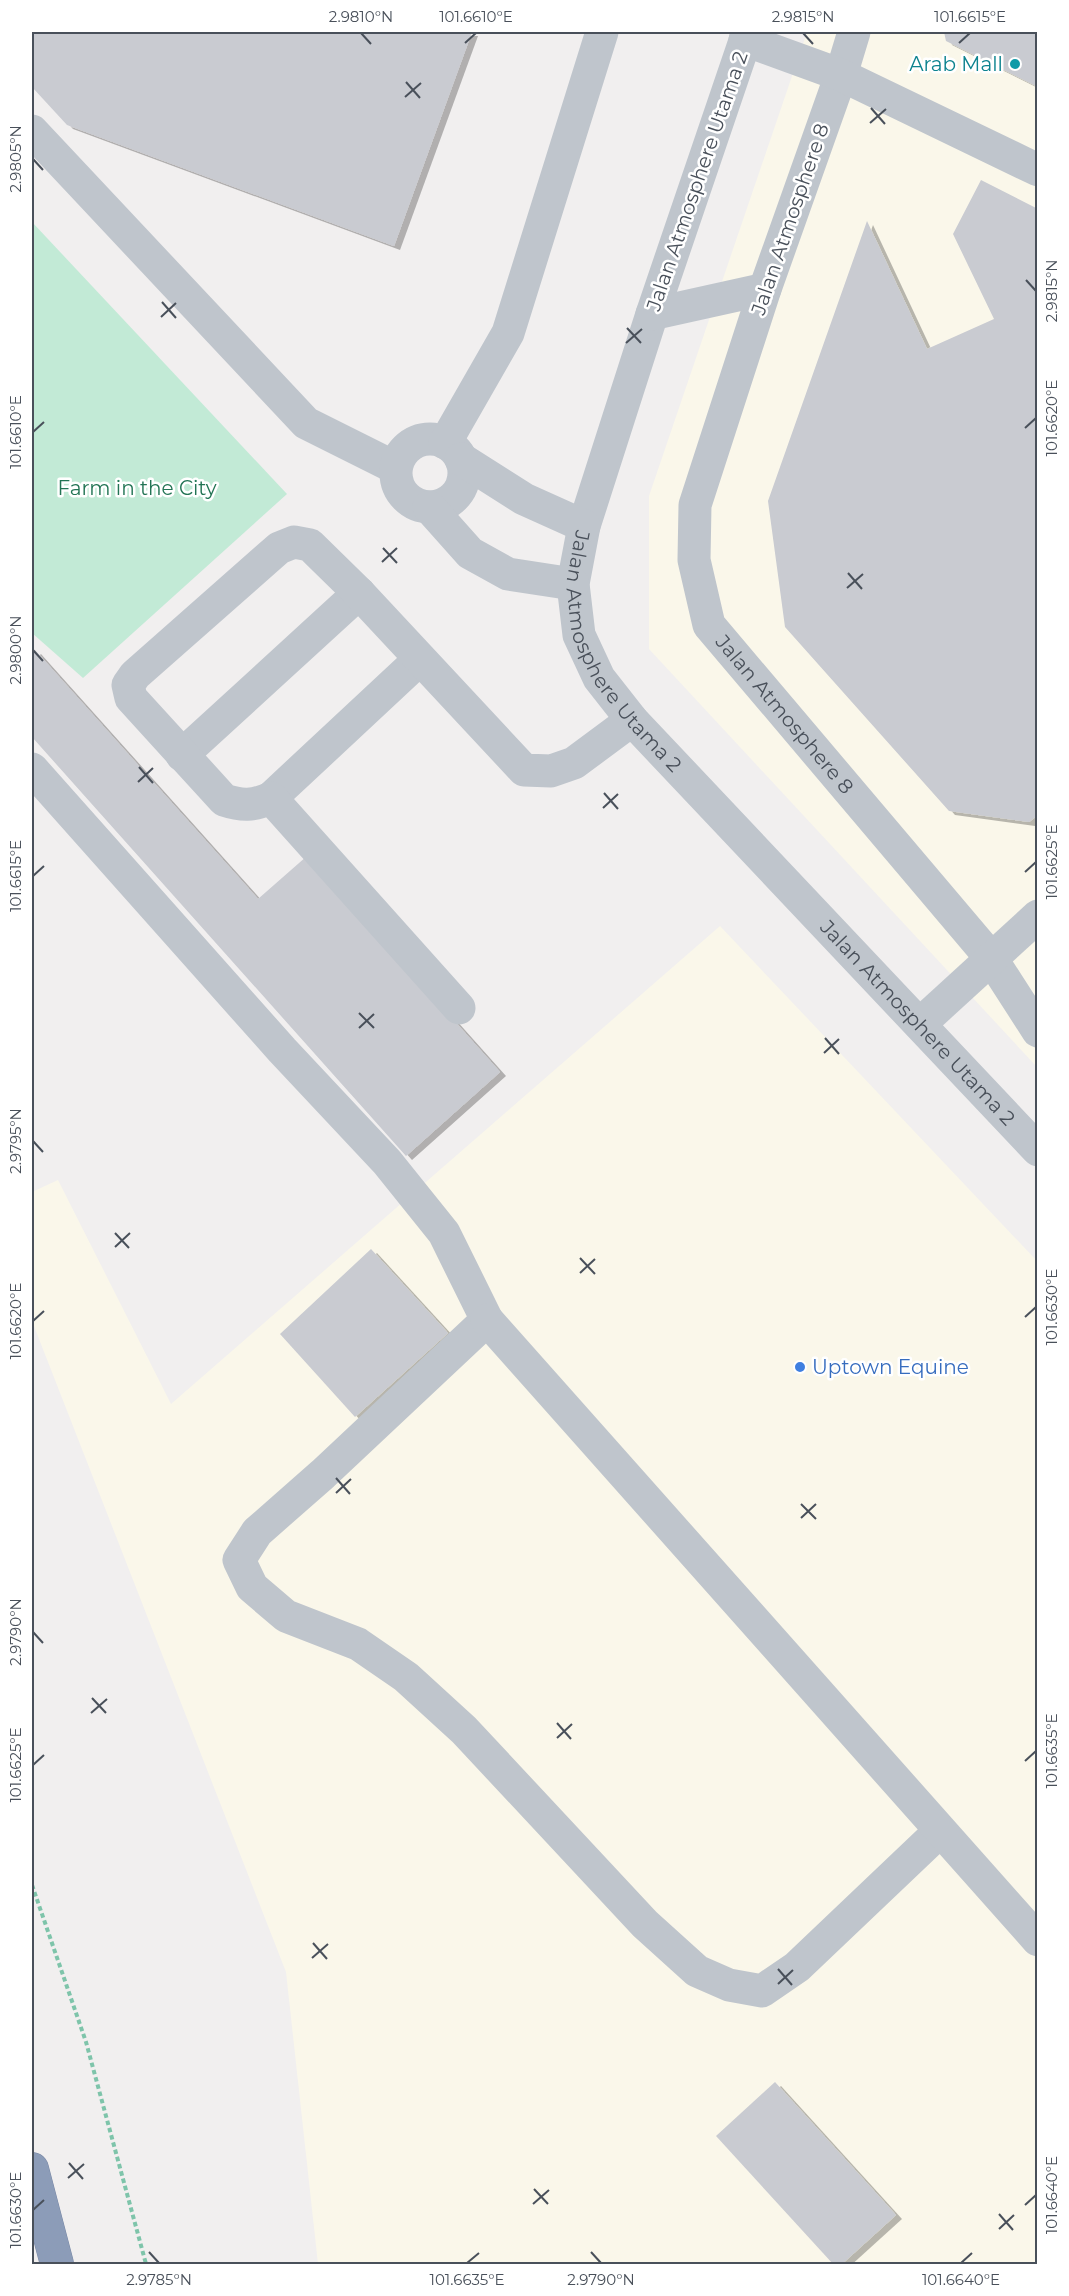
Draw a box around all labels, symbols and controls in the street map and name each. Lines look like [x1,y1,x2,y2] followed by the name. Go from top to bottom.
[329,7,393,26] text: 2.9810°N
[439,7,513,26] text: 101.6610°E
[772,7,834,26] text: 2.9815°N
[934,7,1006,26] text: 101.6615°E
[641,48,753,315] street label: Jalan Atmosphere Utama 2
[909,52,1003,76] place label: Arab Mall
[1008,57,1022,71] marker: Arab Mall
[746,120,834,319] street label: Jalan Atmosphere 8
[6,125,25,193] text: 2.9805°N
[1042,260,1061,322] text: 2.9815°N
[1042,380,1061,456] text: 101.6620°E
[6,395,25,469] text: 101.6610°E
[57,476,217,500] park label: Farm in the City
[561,528,687,777] street label: Jalan Atmosphere Utama 2
[6,616,25,684] text: 2.9800°N
[710,629,859,799] street label: Jalan Atmosphere 8
[1042,824,1061,900] text: 101.6625°E
[6,840,25,912] text: 101.6615°E
[815,914,1020,1130] street label: Jalan Atmosphere Utama 2
[6,1108,25,1174] text: 2.9795°N
[1042,1269,1061,1345] text: 101.6630°E
[6,1283,25,1359] text: 101.6620°E
[812,1355,969,1379] place label: Uptown Equine
[793,1360,807,1374] marker: Uptown Equine
[6,1598,25,1666] text: 2.9790°N
[1042,1714,1061,1788] text: 101.6635°E
[6,1727,25,1803] text: 101.6625°E
[1042,2156,1061,2234] text: 101.6640°E
[6,2172,25,2248] text: 101.6630°E
[126,2270,192,2289] text: 2.9785°N
[430,2270,504,2289] text: 101.6635°E
[567,2270,635,2289] text: 2.9790°N
[922,2270,1000,2289] text: 101.6640°E

